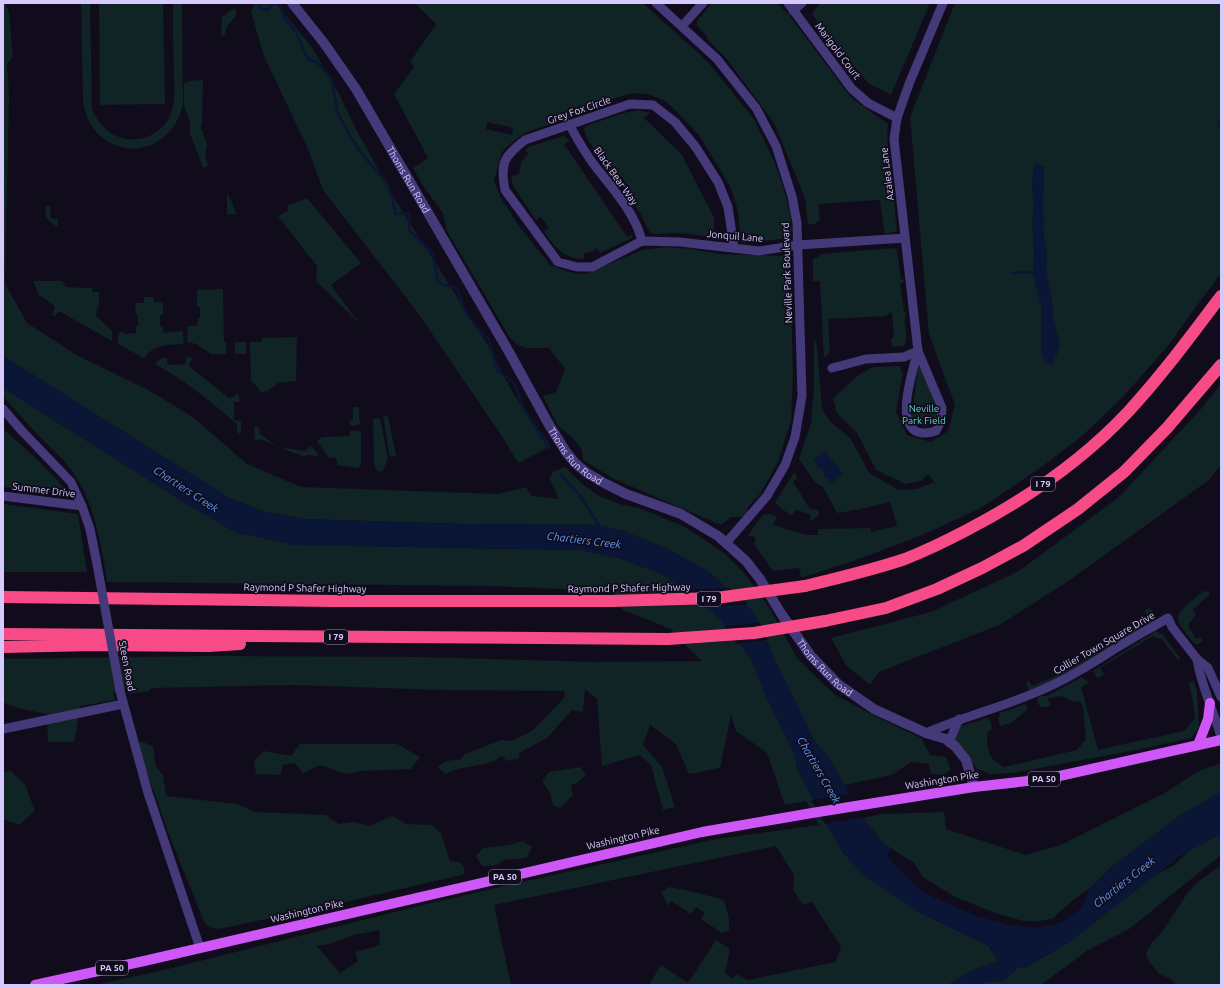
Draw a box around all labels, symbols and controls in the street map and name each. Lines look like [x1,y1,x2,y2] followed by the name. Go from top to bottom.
[813,21,863,81] street label: Marigold Court
[546,94,612,126] street label: Grey Fox Circle
[385,144,432,215] street label: Thoms Run Road
[592,145,640,207] street label: Black Bear Way
[878,147,896,201] street label: Azalea Lane
[780,222,794,324] street label: Neville Park Boulevard
[706,228,764,244] street label: Jonquil Lane
[902,403,946,426] park label: Neville Park Field
[546,425,605,486] street label: Thoms Run Road
[151,464,221,515] water label: Chartiers Creek
[1031,477,1055,491] road number: I 79
[12,481,76,499] street label: Summer Drive
[546,529,622,551] water label: Chartiers Creek
[244,581,367,595] street label: Raymond P Shafer Highway
[568,581,691,595] street label: Raymond P Shafer Highway
[697,592,721,606] road number: I 79
[1051,609,1157,677] street label: Collier Town Square Drive
[324,630,348,644] road number: I 79
[795,637,855,698] street label: Thoms Run Road
[117,640,137,692] street label: Steen Road
[795,735,843,806] water label: Chartiers Creek
[904,769,980,791] street label: Washington Pike
[1028,772,1060,786] road number: PA 50
[585,824,661,852] street label: Washington Pike
[1091,854,1157,910] water label: Chartiers Creek
[489,870,521,884] road number: PA 50
[269,897,345,925] street label: Washington Pike
[96,961,128,975] road number: PA 50

